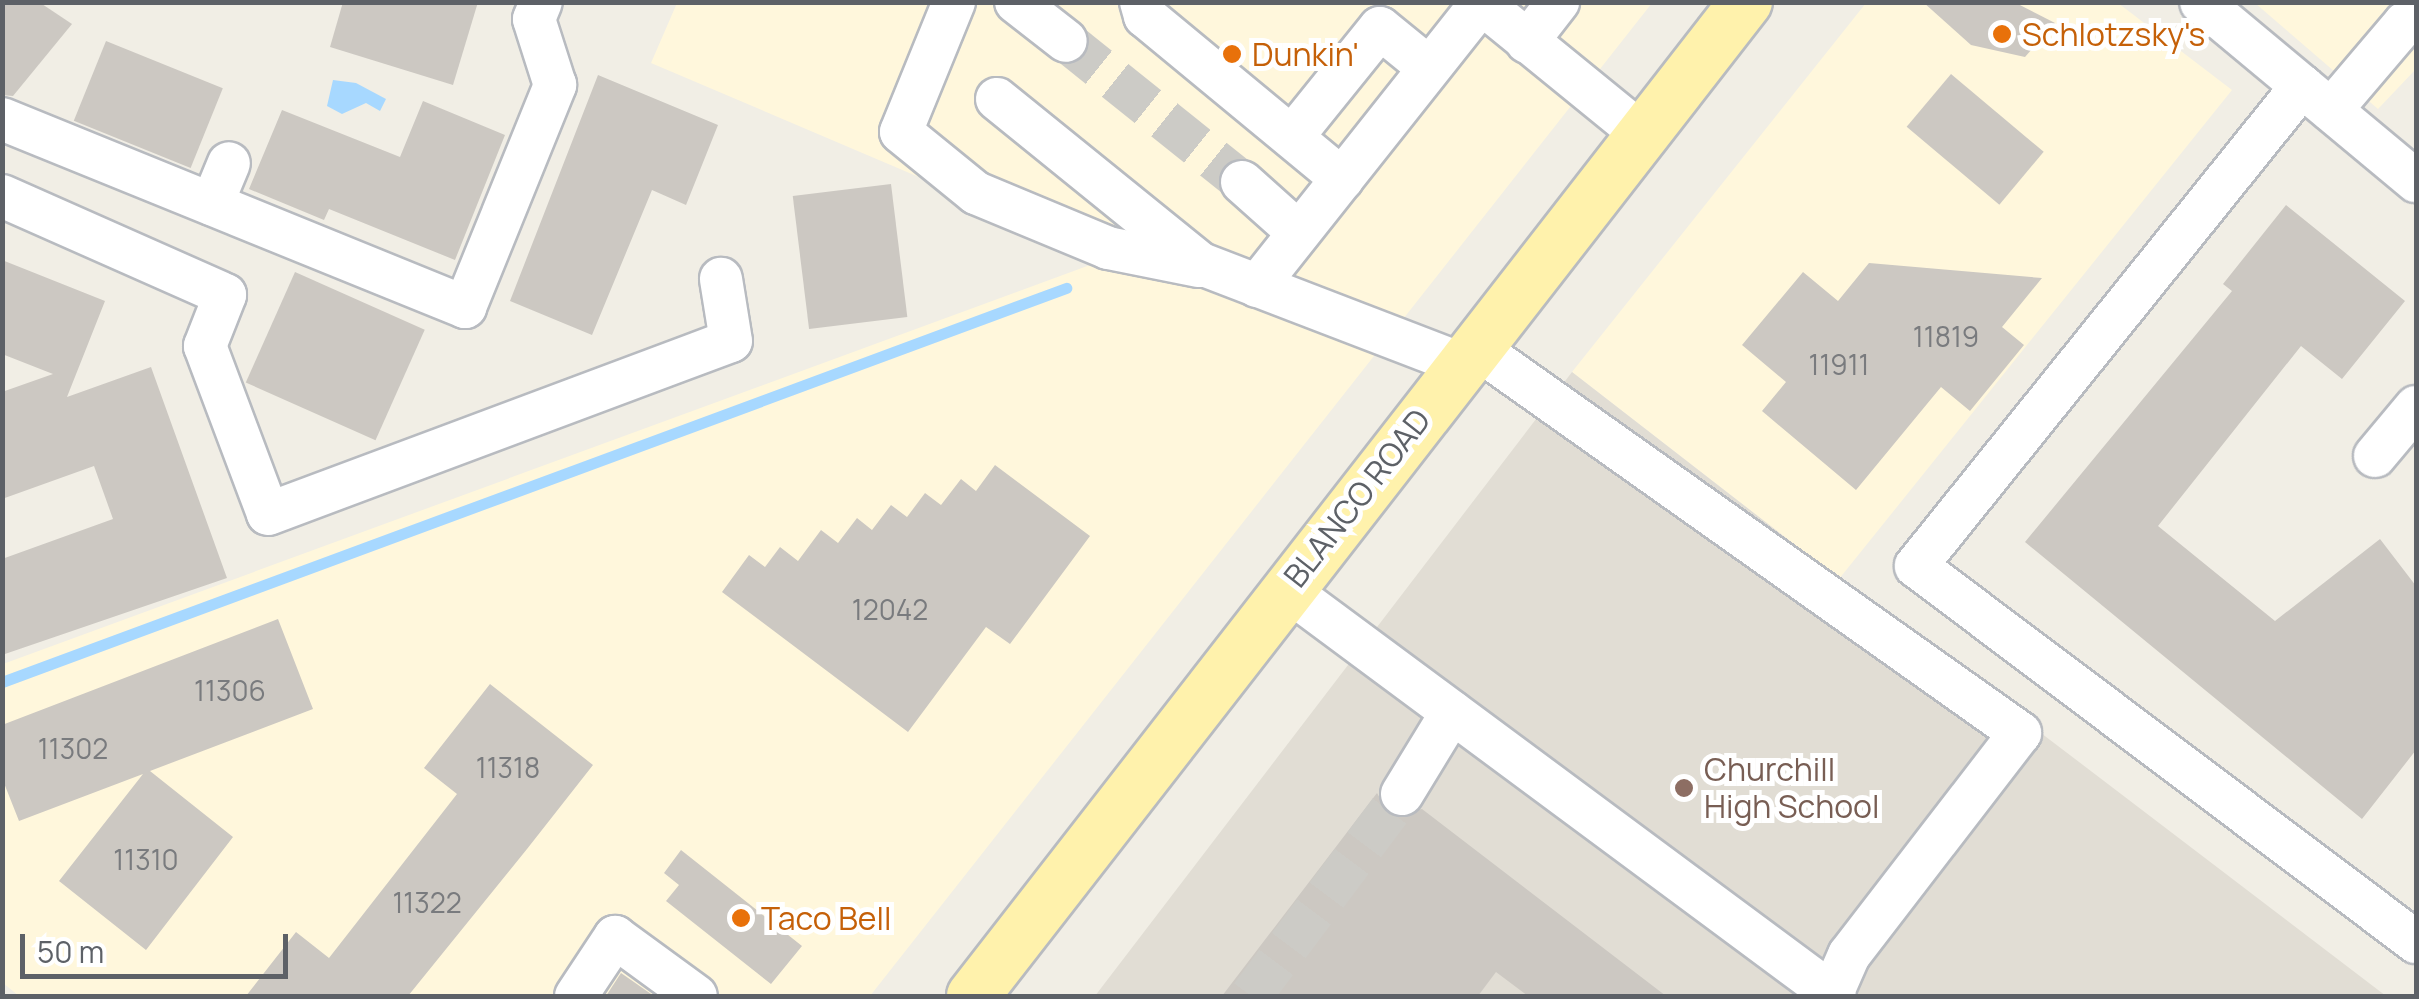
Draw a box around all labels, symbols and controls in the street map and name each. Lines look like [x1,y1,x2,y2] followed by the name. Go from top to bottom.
[2022,15,2205,53] place label: Schlotzsky's
[1991,23,2013,45] marker: Schlotzsky's
[1252,35,1359,73] place label: Dunkin'
[1221,43,1243,65] marker: Dunkin'
[1913,319,1979,353] house number: 11819
[1808,347,1870,381] house number: 11911
[1276,401,1438,595] street label: BLANCO ROAD
[852,592,928,626] house number: 12042
[194,673,266,707] house number: 11306
[38,731,108,765] house number: 11302
[476,750,540,784] house number: 11318
[1704,751,1880,826] place label: Churchill High School
[1673,777,1695,799] marker: Churchill High School
[113,842,179,876] house number: 11310
[392,885,462,919] house number: 11322
[761,899,891,937] place label: Taco Bell
[730,907,752,929] marker: Taco Bell
[25,914,292,976] scale bar
[37,931,104,972] text: 50 m

